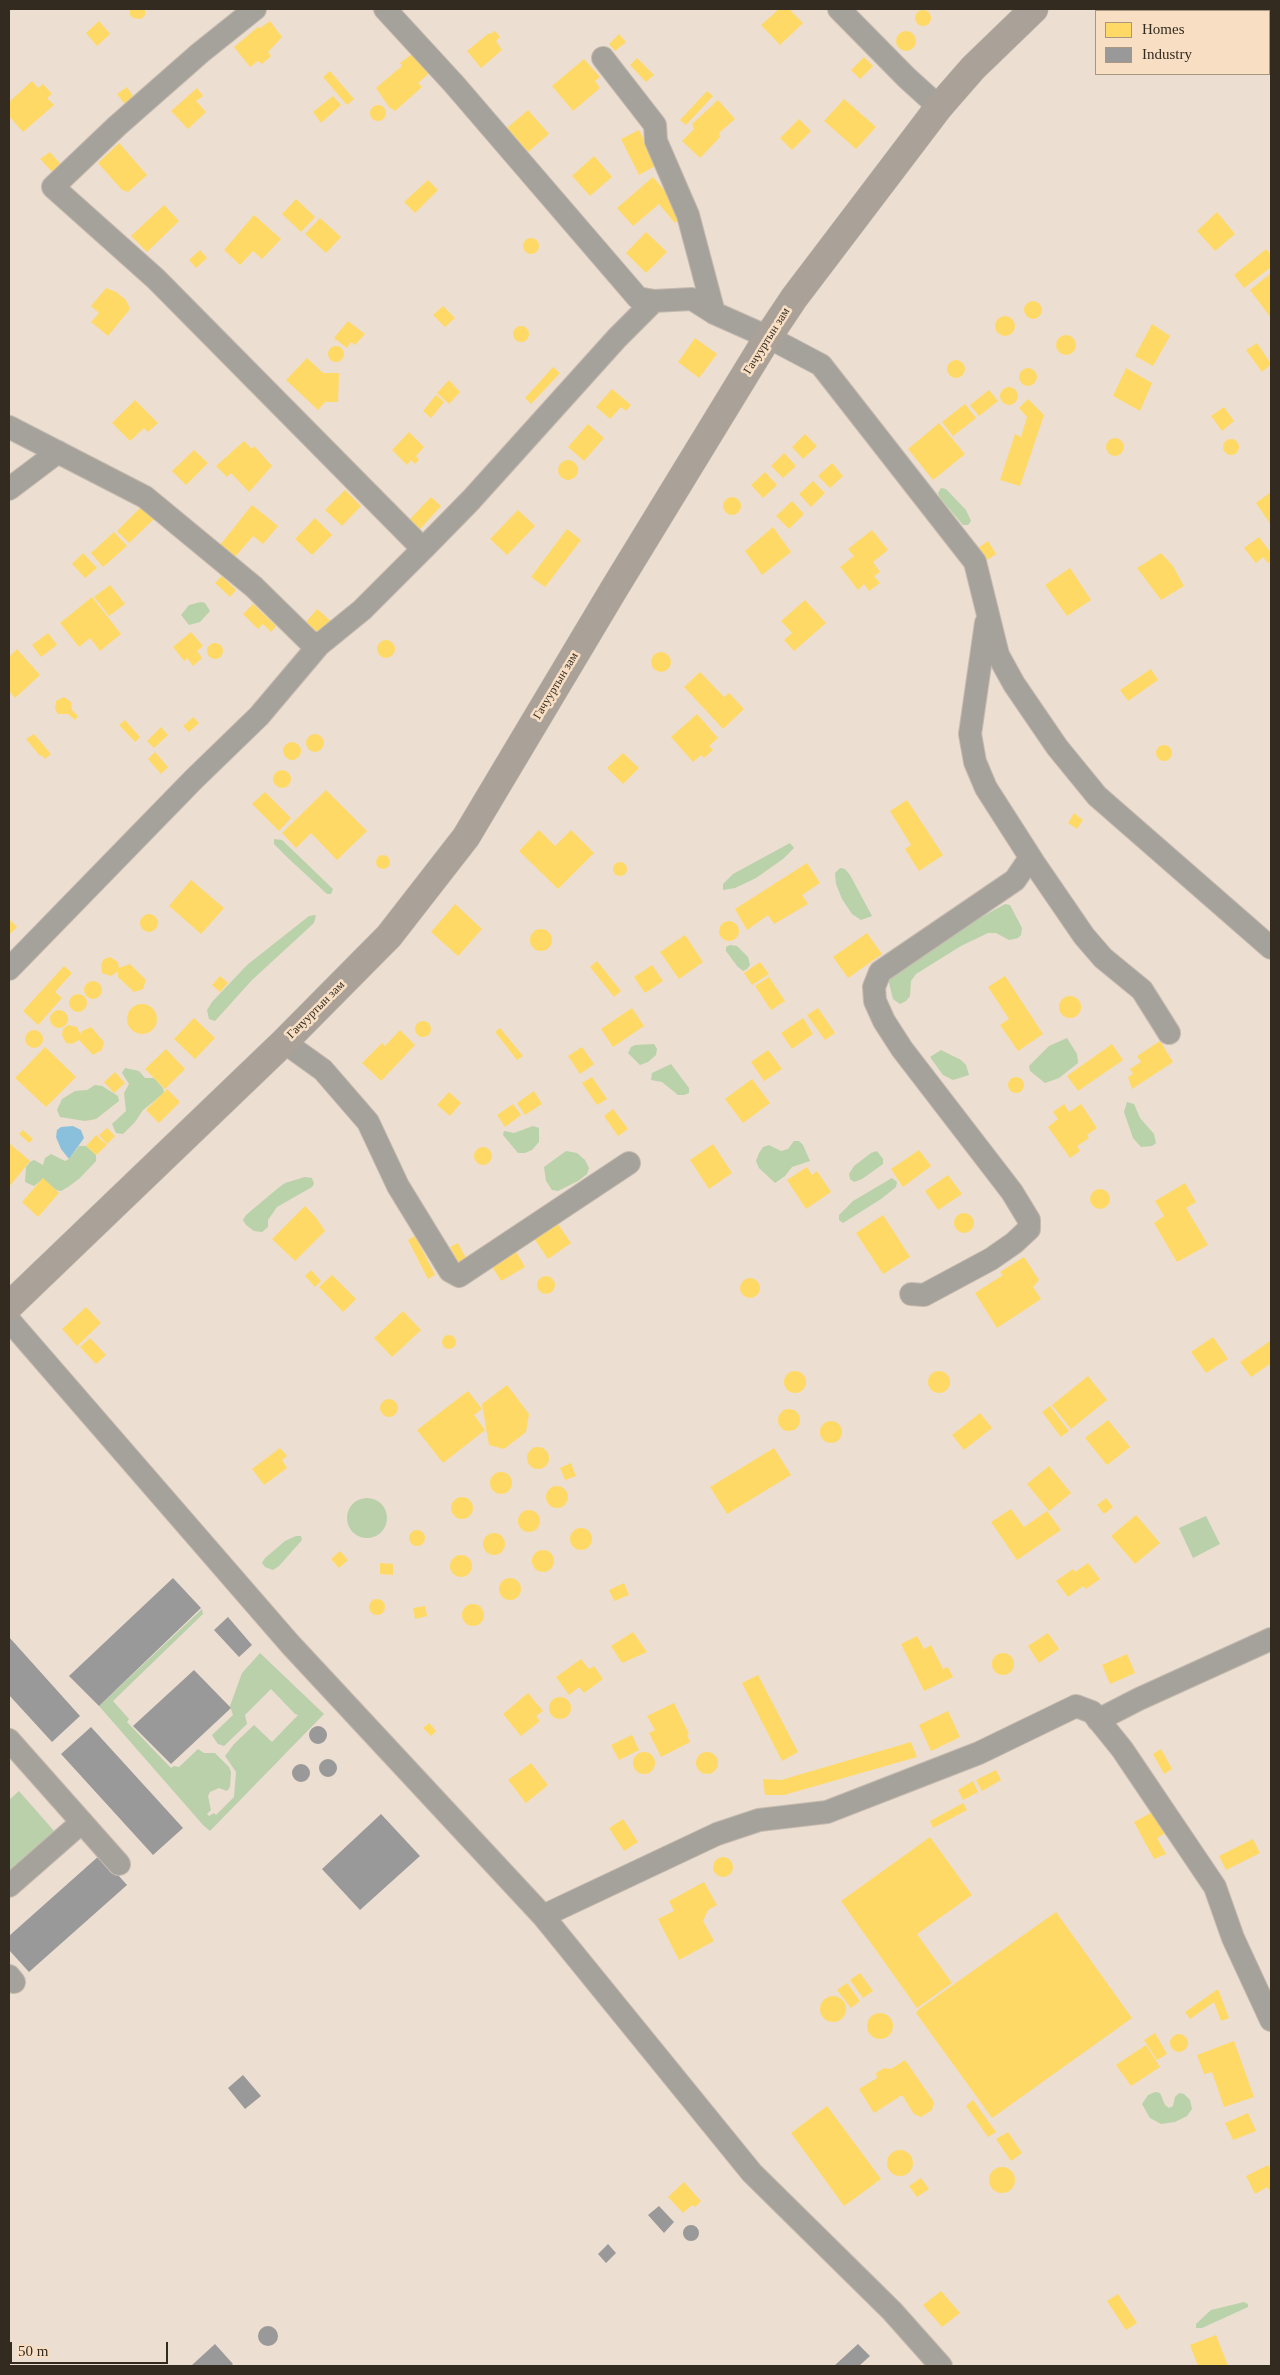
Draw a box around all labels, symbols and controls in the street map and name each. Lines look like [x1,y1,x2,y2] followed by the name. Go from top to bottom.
[1095,10,1270,75] legend
[1142,21,1185,37] text: Homes
[1142,46,1192,62] text: Industry
[741,305,793,377] street label: Гачууртын зам
[530,650,582,722] street label: Гачууртын зам
[284,978,348,1042] street label: Гачууртын зам
[12,2332,170,2364] scale bar
[18,2343,48,2359] text: 50 m

